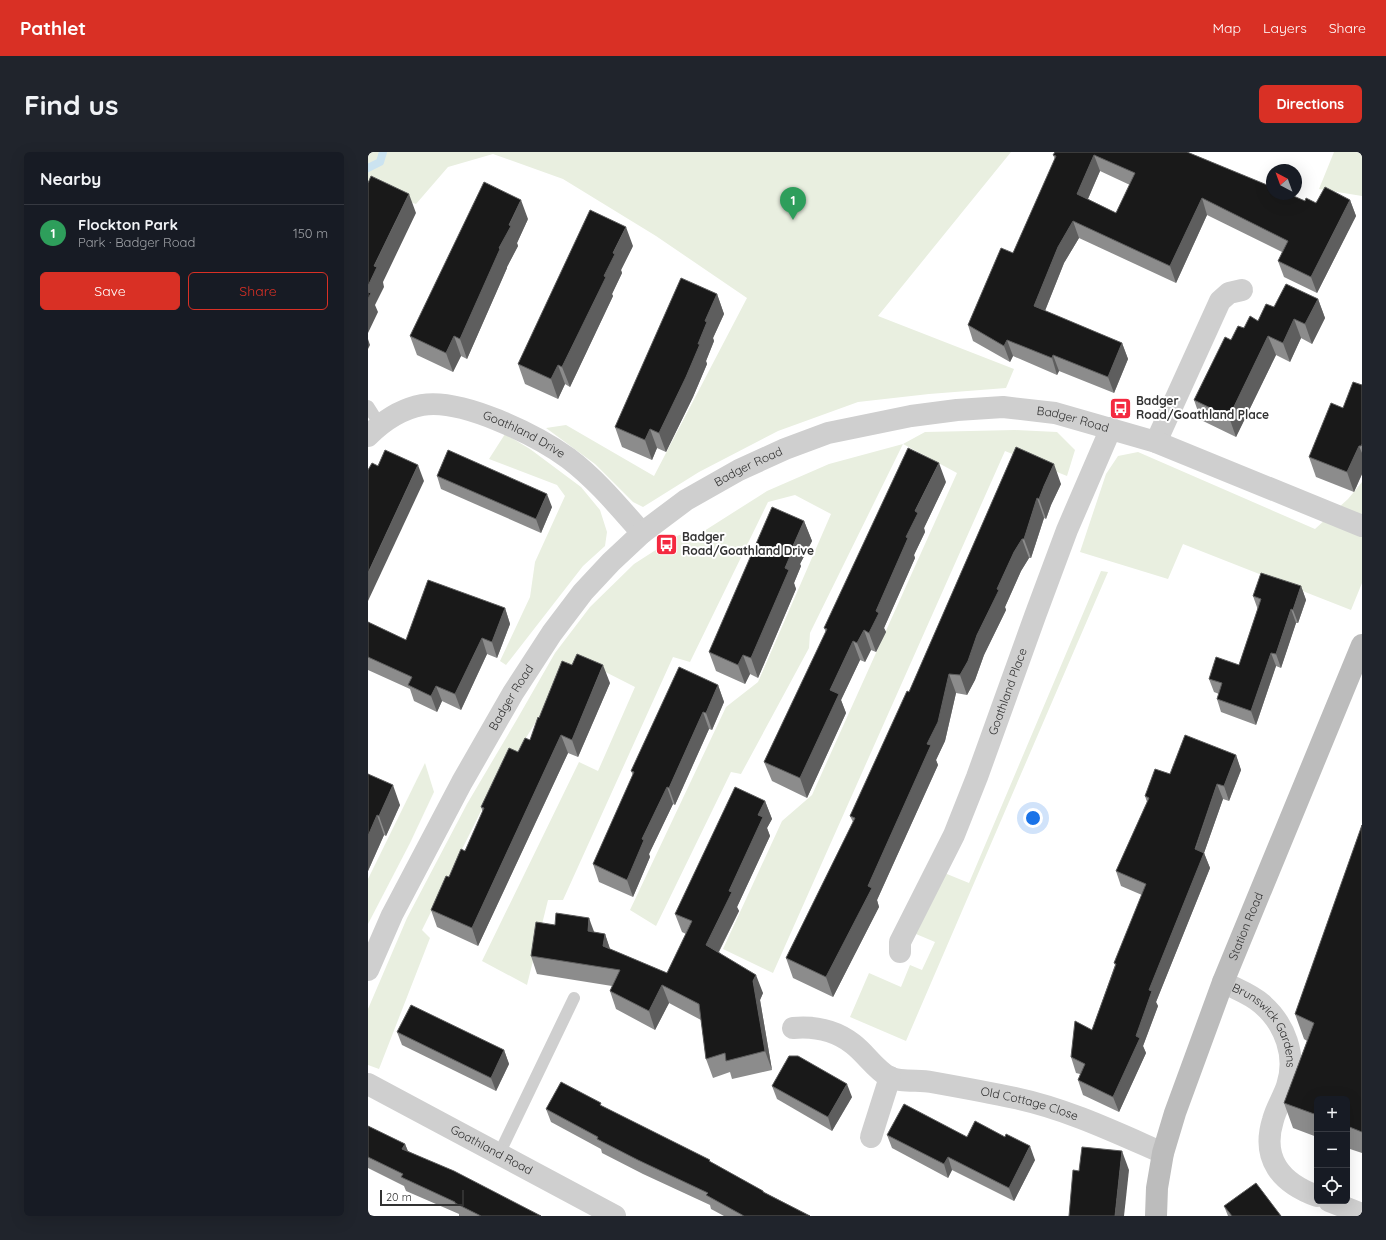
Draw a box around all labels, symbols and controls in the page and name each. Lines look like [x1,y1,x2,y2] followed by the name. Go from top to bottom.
[20,16,86,40] text: Pathlet
[1212,19,1241,37] text: Map
[1263,19,1307,37] text: Layers
[1329,19,1366,37] text: Share
[1259,85,1362,123] button: Directions
[24,87,118,122] text: Find us
[1266,164,1302,200] north arrow
[40,168,101,189] text: Nearby
[780,187,806,220] pin: 1
[78,215,178,234] text: Flockton Park
[50,225,56,241] text: 1
[293,225,328,241] text: 150 m
[78,234,195,250] text: Park · Badger Road
[40,272,180,310] button: Save
[188,272,328,310] button: Share
[1136,393,1269,422] place label: Badger Road/Goathland Place
[1108,395,1134,421] bus stop icon: Badger Road/Goathland Place
[1036,403,1111,435] street label: Badger Road
[481,407,568,461] street label: Goathland Drive
[711,443,785,490] street label: Badger Road
[682,529,814,558] place label: Badger Road/Goathland Drive
[653,531,679,557] bus stop icon: Badger Road/Goathland Drive
[985,646,1030,737] street label: Goathland Place
[485,662,536,733] street label: Badger Road
[1023,808,1043,828] your location
[1225,890,1266,962] street label: Station Road
[1230,980,1299,1068] street label: Brunswick Gardens
[980,1083,1081,1123] street label: Old Cottage Close
[1314,1096,1350,1204] map controls
[1314,1096,1350,1132] button: +
[448,1121,535,1178] street label: Goathland Road
[1314,1132,1350,1168] button: −
[1314,1168,1350,1204] button: locate
[380,1188,464,1207] scale bar
[386,1190,412,1204] text: 20 m

